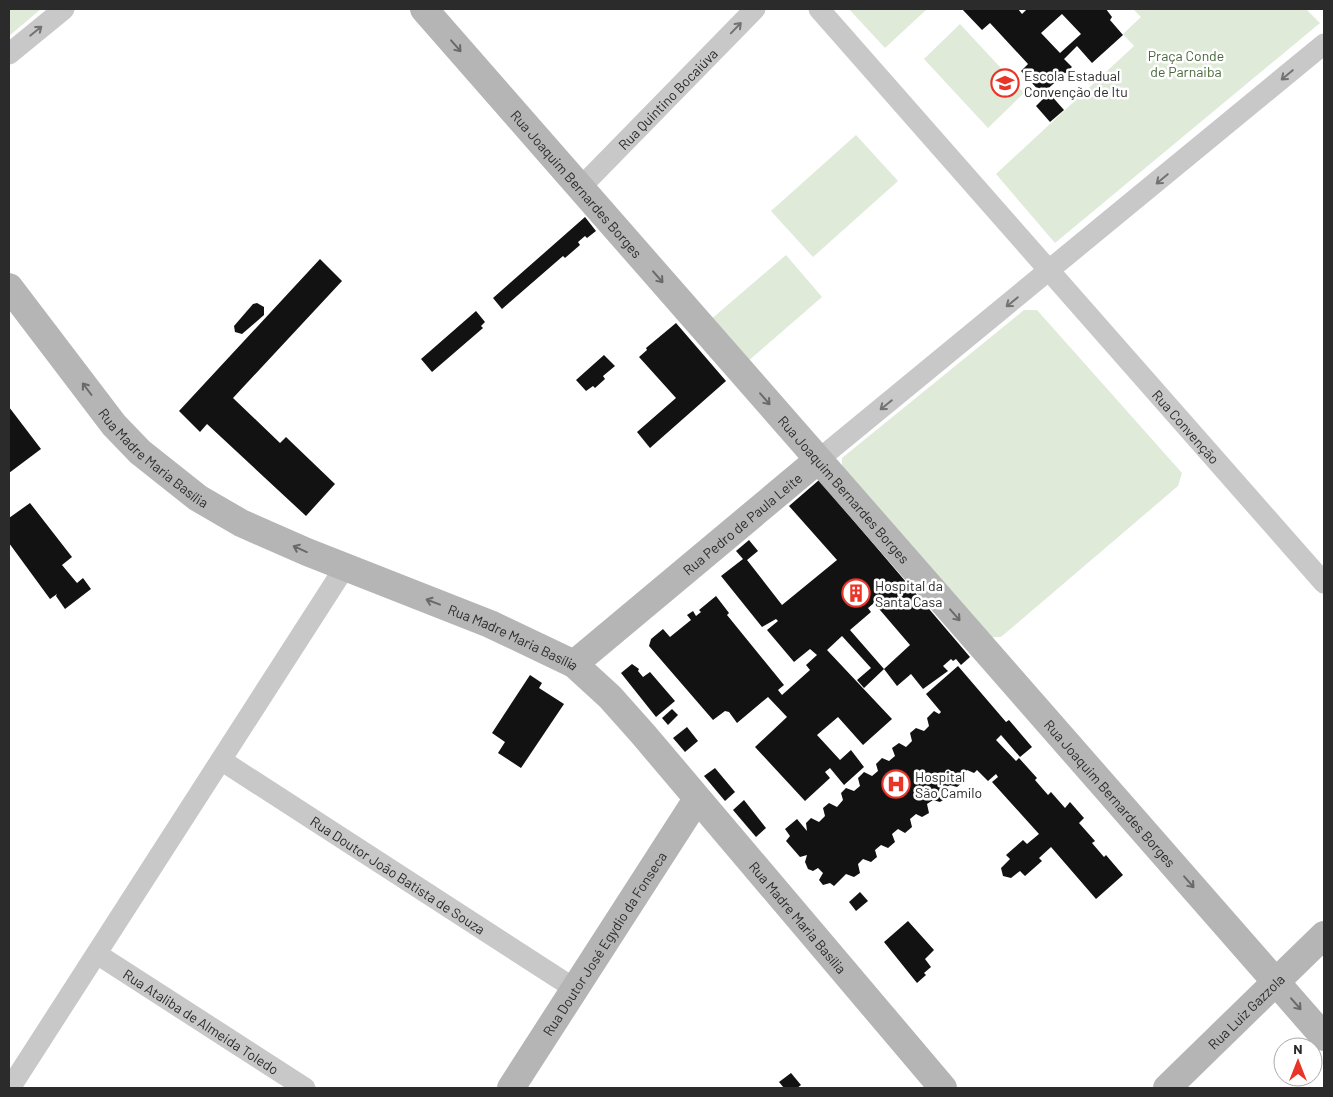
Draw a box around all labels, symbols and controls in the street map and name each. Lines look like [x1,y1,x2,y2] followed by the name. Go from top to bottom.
[730,22,742,34] one-way arrow
[30,26,43,37] one-way arrow
[450,39,461,52] one-way arrow
[614,44,721,153] street label: Rua Quintino Bocaiúva
[1148,47,1224,80] park label: Praça Conde de Parnaiba
[1024,67,1128,100] place label: Escola Estadual Convenção de Itu
[990,68,1020,98] school or university icon: Escola Estadual Convenção de Itu
[1280,70,1293,81] one-way arrow
[508,106,646,261] street label: Rua Joaquim Bernardes Borges
[1155,173,1168,184] one-way arrow
[652,270,663,283] one-way arrow
[1006,297,1019,308] one-way arrow
[81,383,92,396] one-way arrow
[1149,386,1223,467] street label: Rua Convenção
[759,393,771,406] one-way arrow
[880,399,893,410] one-way arrow
[96,405,212,511] street label: Rua Madre Maria Basília
[775,412,914,567] street label: Rua Joaquim Bernardes Borges
[679,469,805,578] street label: Rua Pedro de Paula Leite
[293,543,308,553] one-way arrow
[875,577,943,610] place label: Hospital da Santa Casa
[841,578,871,608] building icon: Hospital da Santa Casa
[426,596,441,606] one-way arrow
[446,600,583,673] street label: Rua Madre Maria Basília
[949,609,960,622] one-way arrow
[1041,716,1180,871] street label: Rua Joaquim Bernardes Borges
[915,768,982,801] place label: Hospital São Camilo
[881,769,911,799] hospital icon: Hospital São Camilo
[308,812,489,937] street label: Rua Doutor João Batista de Souza
[539,848,670,1039] street label: Rua Doutor José Egydio da Fonseca
[746,858,851,977] street label: Rua Madre Maria Basília
[1183,875,1195,888] one-way arrow
[120,965,282,1077] street label: Rua Ataliba de Almeida Toledo
[1204,970,1288,1052] street label: Rua Luiz Gazzola
[1290,997,1301,1010] one-way arrow
[1273,1037,1323,1087] north arrow
[1293,1040,1303,1057] text: N

